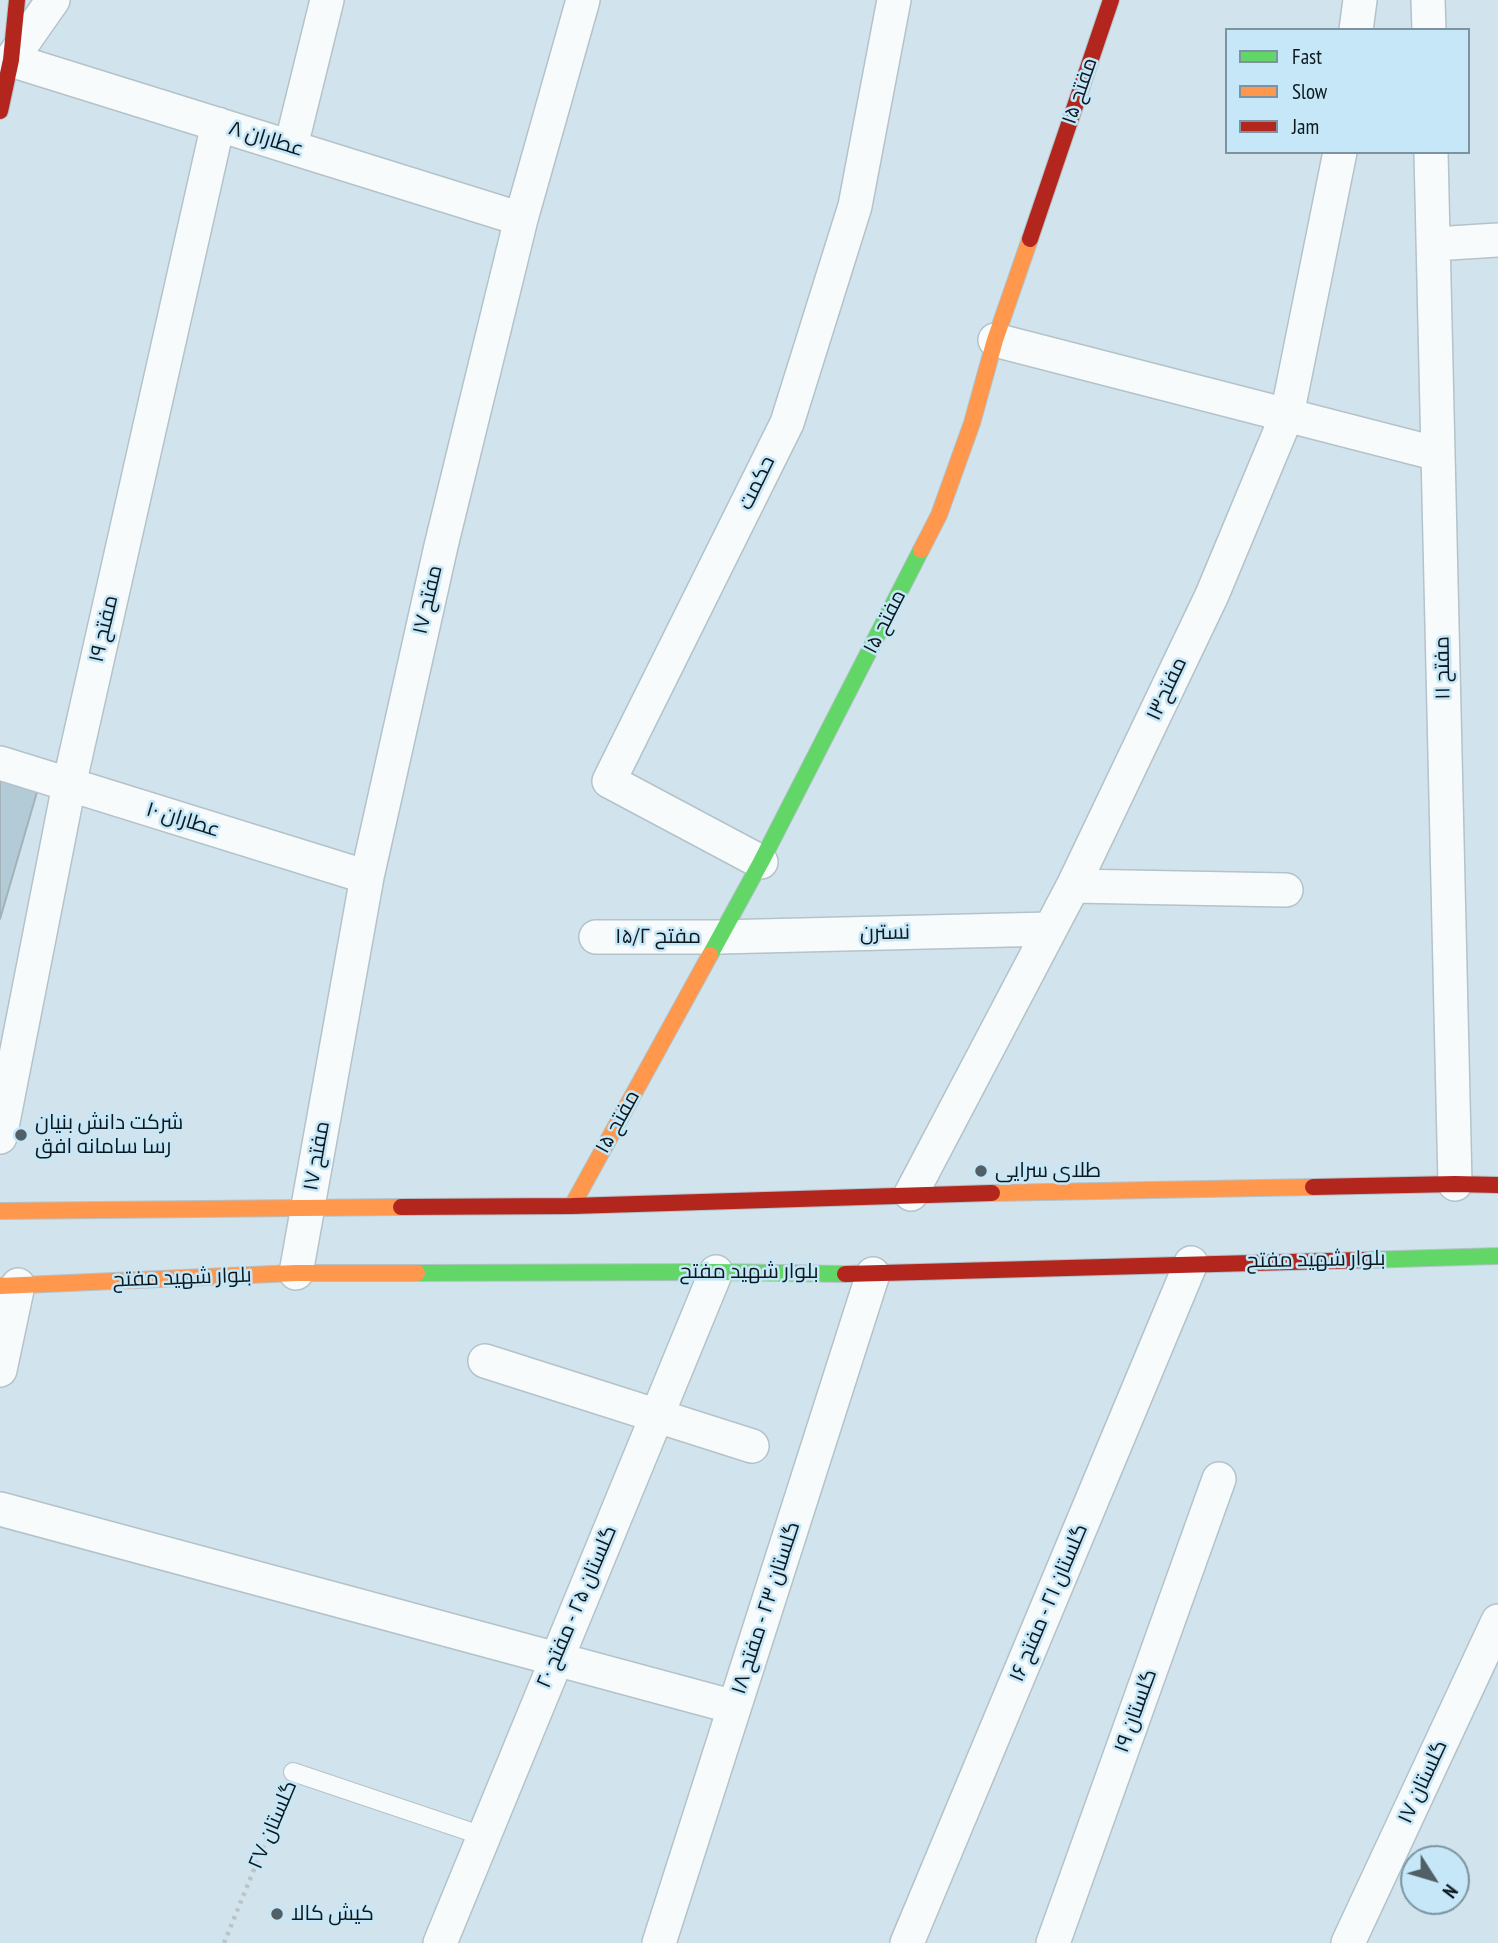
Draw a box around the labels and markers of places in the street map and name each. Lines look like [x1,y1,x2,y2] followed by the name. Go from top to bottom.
[35,1110,183,1160] place label: شرکت دانش بنیان رسا سامانه افق
[13,1127,29,1143] marker: شرکت دانش بنیان رسا سامانه افق
[995,1158,1101,1184] place label: طلای سرایی
[973,1163,989,1179] marker: طلای سرایی
[291,1901,374,1927] place label: کیش کالا
[269,1906,285,1922] marker: کیش کالا

